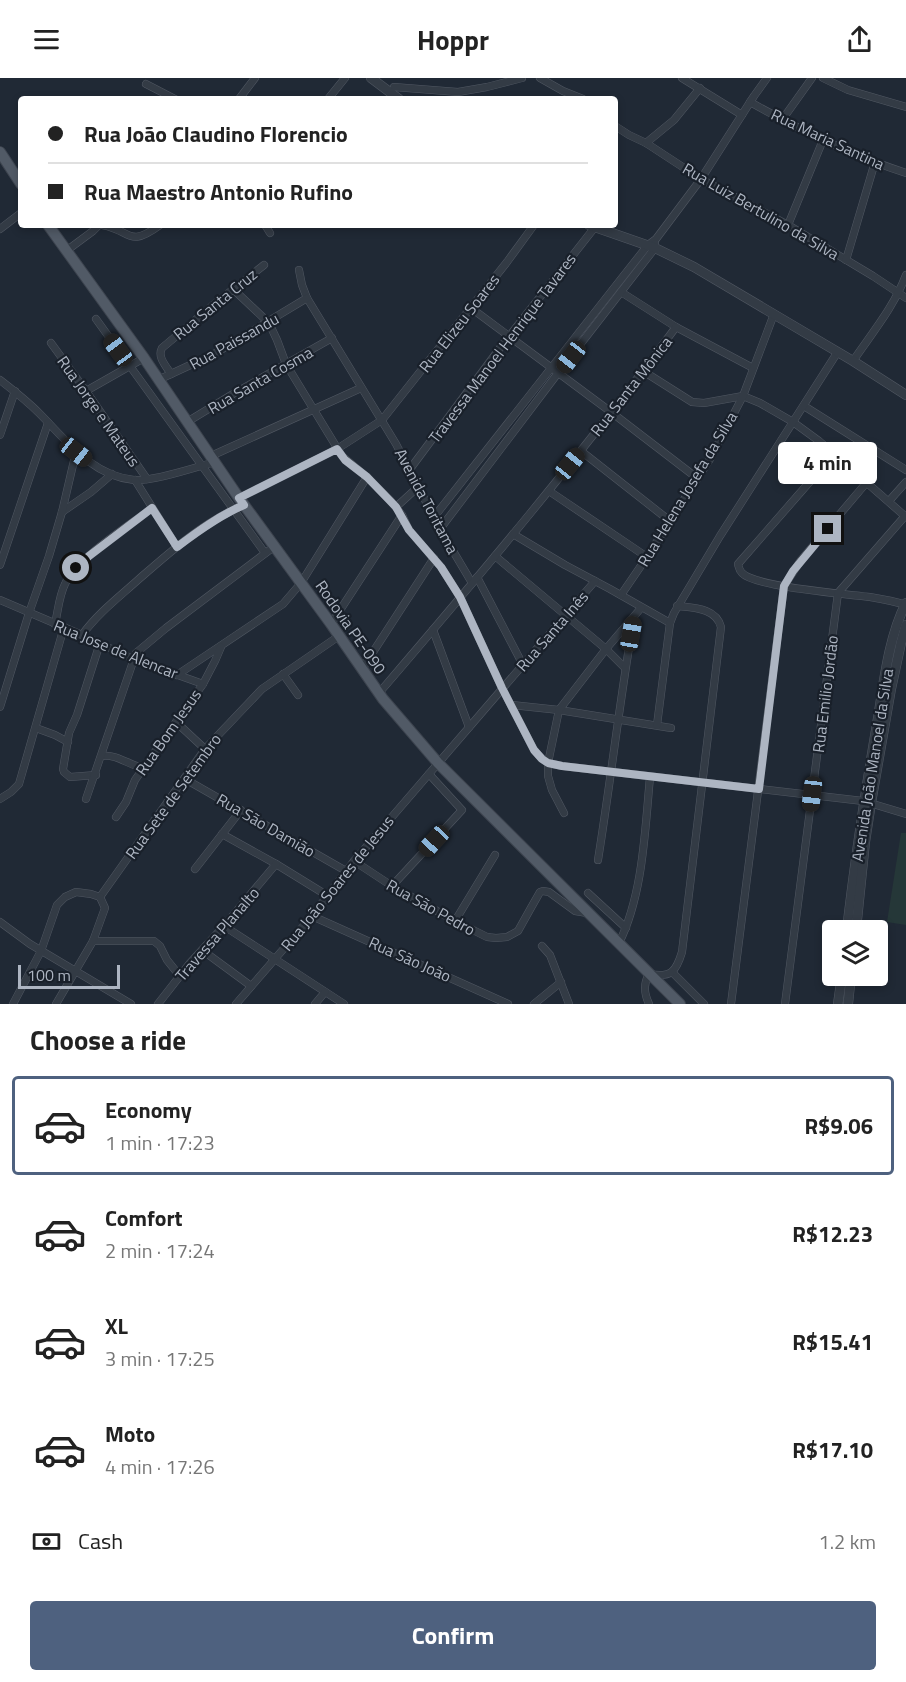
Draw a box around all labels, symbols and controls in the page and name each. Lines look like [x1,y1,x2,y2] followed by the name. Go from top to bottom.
[417,19,489,60] text: Hoppr
[30,23,63,56] icon: menu
[843,23,876,56] icon: share
[767,102,889,176] street label: Rua Maria Santina
[84,117,348,151] text: Rua João Claudino Florencio
[678,156,844,266] street label: Rua Luiz Bertulino da Silva
[84,175,353,209] text: Rua Maestro Antonio Rufino
[422,248,582,448] street label: Travessa Manoel Henrique Tavares
[168,263,262,345] street label: Rua Santa Cruz
[413,269,505,377] street label: Rua Elizeu Soares
[185,306,283,376] street label: Rua Paissandu
[100,330,136,370] car
[584,331,678,441] street label: Rua Santa Mônica
[553,337,589,377] car
[203,340,317,420] street label: Rua Santa Cosma
[52,351,146,471] street label: Rua Jorge e Mateus
[631,407,743,571] street label: Rua Helena Josefa da Silva
[56,434,96,470] car
[778,442,878,484] callout: 4 min
[389,444,465,558] street label: Avenida Toritama
[552,444,588,484] car
[803,447,852,478] text: 4 min
[814,515,841,542] route end
[62,554,89,581] route start
[310,575,392,679] street label: Rodovia PE-090
[510,585,594,677] street label: Rua Santa Inês
[50,613,182,685] street label: Rua Jose de Alencar
[619,615,643,653] car
[806,634,844,754] street label: Rua Emilio Jordão
[845,667,899,863] street label: Avenida João Manoel da Silva
[129,684,207,780] street label: Rua Bom Jesus
[119,728,227,864] street label: Rua Sete de Setembro
[801,775,823,813] car
[212,787,320,863] street label: Rua São Damião
[275,810,399,956] street label: Rua João Soares de Jesus
[415,822,453,860] car
[382,873,480,941] street label: Rua São Pedro
[169,882,265,986] street label: Travessa Planalto
[822,920,888,986] map controls
[822,920,888,986] button: layers
[365,930,455,988] street label: Rua São João
[18,962,120,989] scale bar
[27,963,71,987] text: 100 m
[30,1019,186,1060] text: Choose a ride
[105,1093,192,1127] text: Economy
[33,1099,87,1153] icon: car
[804,1109,873,1143] text: R$9.06
[105,1127,215,1158] text: 1 min · 17:23
[105,1201,183,1235] text: Comfort
[33,1207,87,1261] icon: car
[792,1217,873,1251] text: R$12.23
[105,1235,215,1266] text: 2 min · 17:24
[105,1309,128,1343] text: XL
[33,1315,87,1369] icon: car
[792,1325,873,1359] text: R$15.41
[105,1343,215,1374] text: 3 min · 17:25
[105,1417,155,1451] text: Moto
[33,1423,87,1477] icon: car
[792,1433,873,1467] text: R$17.10
[105,1451,215,1482] text: 4 min · 17:26
[78,1524,123,1558] text: Cash
[30,1525,63,1558] icon: cash
[819,1526,876,1557] text: 1.2 km
[30,1601,876,1670] button: Confirm

